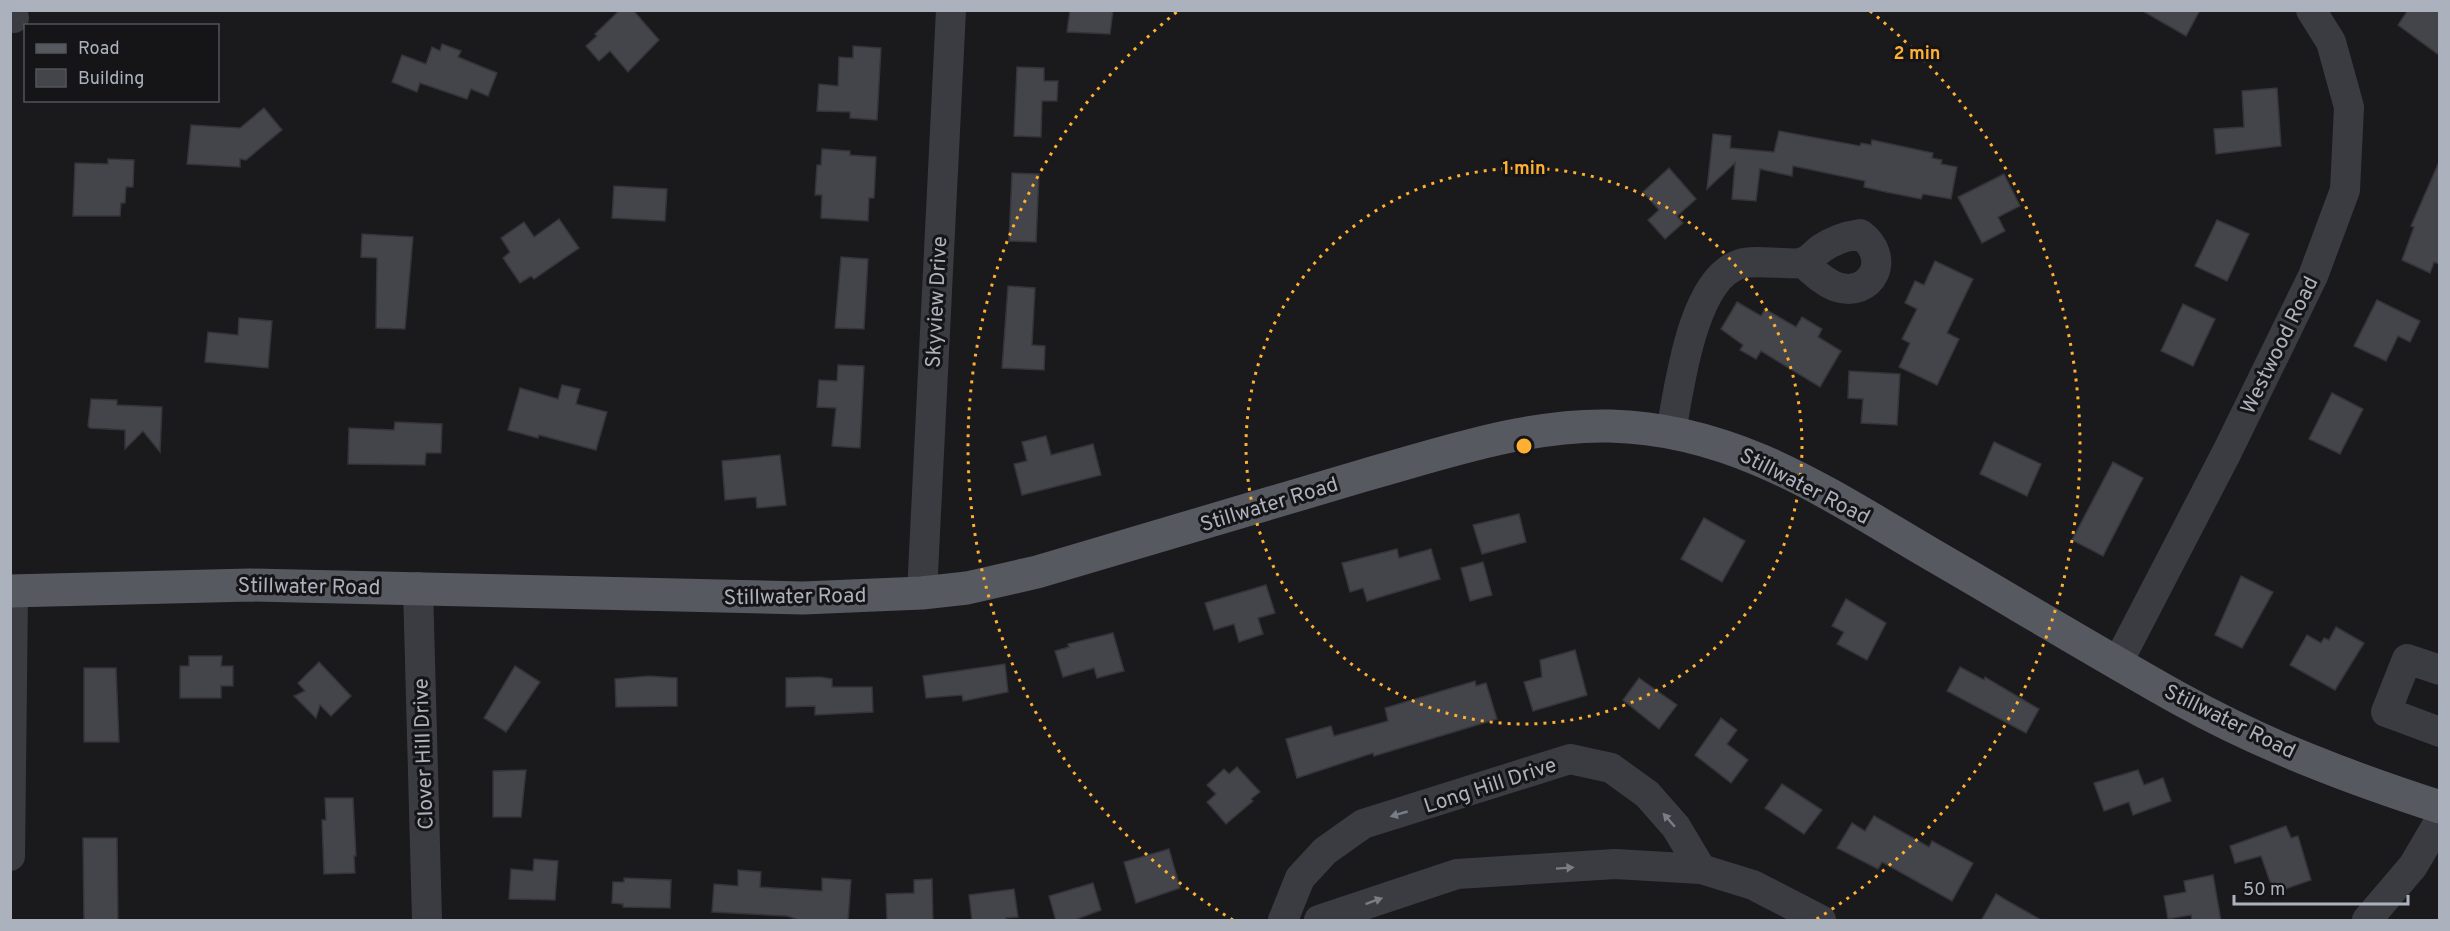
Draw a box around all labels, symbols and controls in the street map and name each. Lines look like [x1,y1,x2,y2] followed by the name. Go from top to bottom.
[24,24,219,102] legend
[78,38,120,61] text: Road
[1893,43,1941,66] text: 2 min
[78,68,144,91] text: Building
[1502,158,1546,181] text: 1 min
[921,235,954,369] street label: Skyview Drive
[2235,272,2325,419] street label: Westwood Road
[1514,436,1534,456] centre of rings
[1735,443,1874,532] street label: Stillwater Road
[1197,472,1342,539] street label: Stillwater Road
[237,573,381,602] street label: Stillwater Road
[723,583,867,612] street label: Stillwater Road
[408,678,441,830] street label: Clover Hill Drive
[2159,679,2299,766] street label: Stillwater Road
[1421,752,1560,821] street label: Long Hill Drive
[1390,810,1408,819] one-way arrow
[1663,813,1676,828] one-way arrow
[1555,863,1574,872] one-way arrow
[2234,868,2408,906] scale bar
[2243,879,2285,902] text: 50 m
[1365,895,1383,905] one-way arrow

